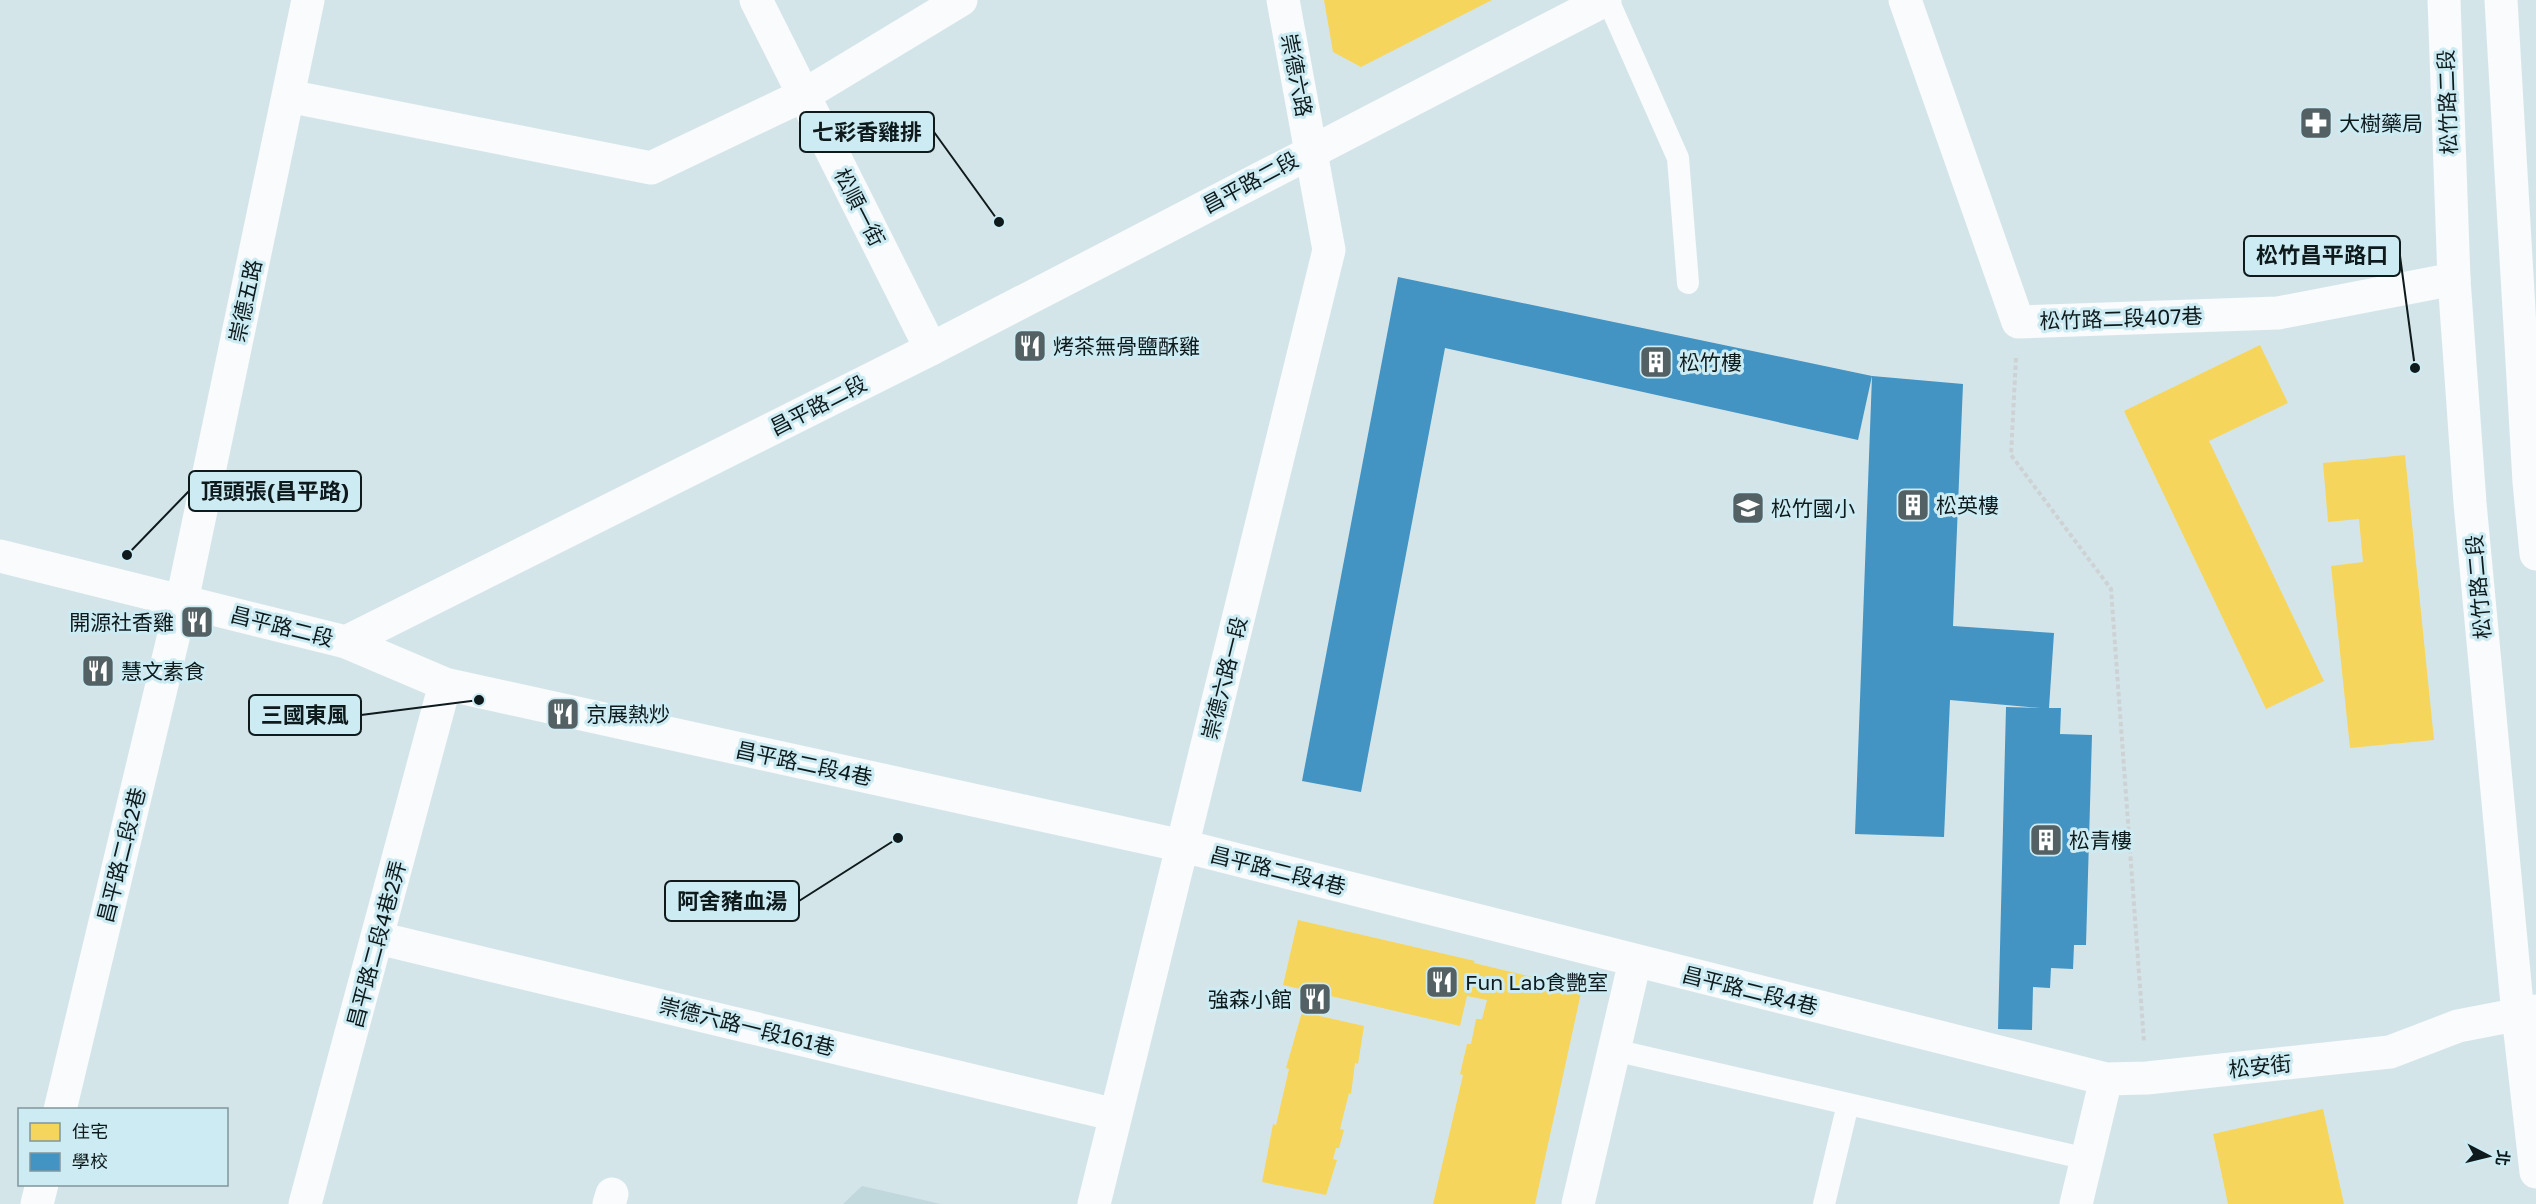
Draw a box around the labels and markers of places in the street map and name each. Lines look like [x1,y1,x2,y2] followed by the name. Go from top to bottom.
[2298,105,2334,141] pharmacy icon: 大樹藥局
[2339,110,2423,136] place label: 大樹藥局
[800,112,934,152] callout: 七彩香雞排
[2244,236,2400,276] callout: 松竹昌平路口
[1012,328,1048,364] restaurant icon: 烤茶無骨鹽酥雞
[1053,333,1200,359] place label: 烤茶無骨鹽酥雞
[1638,344,1674,380] building icon: 松竹樓
[1679,349,1742,375] place label: 松竹樓
[189,471,361,511] callout: 頂頭張(昌平路)
[1895,487,1931,523] building icon: 松英樓
[1730,490,1766,526] school or university icon: 松竹國小
[1936,492,1999,518] place label: 松英樓
[1771,495,1855,521] place label: 松竹國小
[179,604,215,640] restaurant icon: 開源社香雞
[69,609,174,635] place label: 開源社香雞
[80,653,116,689] restaurant icon: 慧文素食
[121,658,205,684] place label: 慧文素食
[249,695,361,735] callout: 三國東風
[545,696,581,732] restaurant icon: 京展熱炒
[586,701,670,727] place label: 京展熱炒
[2028,822,2064,858] building icon: 松青樓
[2069,827,2132,853] place label: 松青樓
[665,881,799,921] callout: 阿舍豬血湯
[1424,964,1460,1000] restaurant icon: Fun Lab食艷室
[1465,969,1608,995] place label: Fun Lab食艷室
[1297,981,1333,1017] restaurant icon: 強森小館
[1208,986,1292,1012] place label: 強森小館

